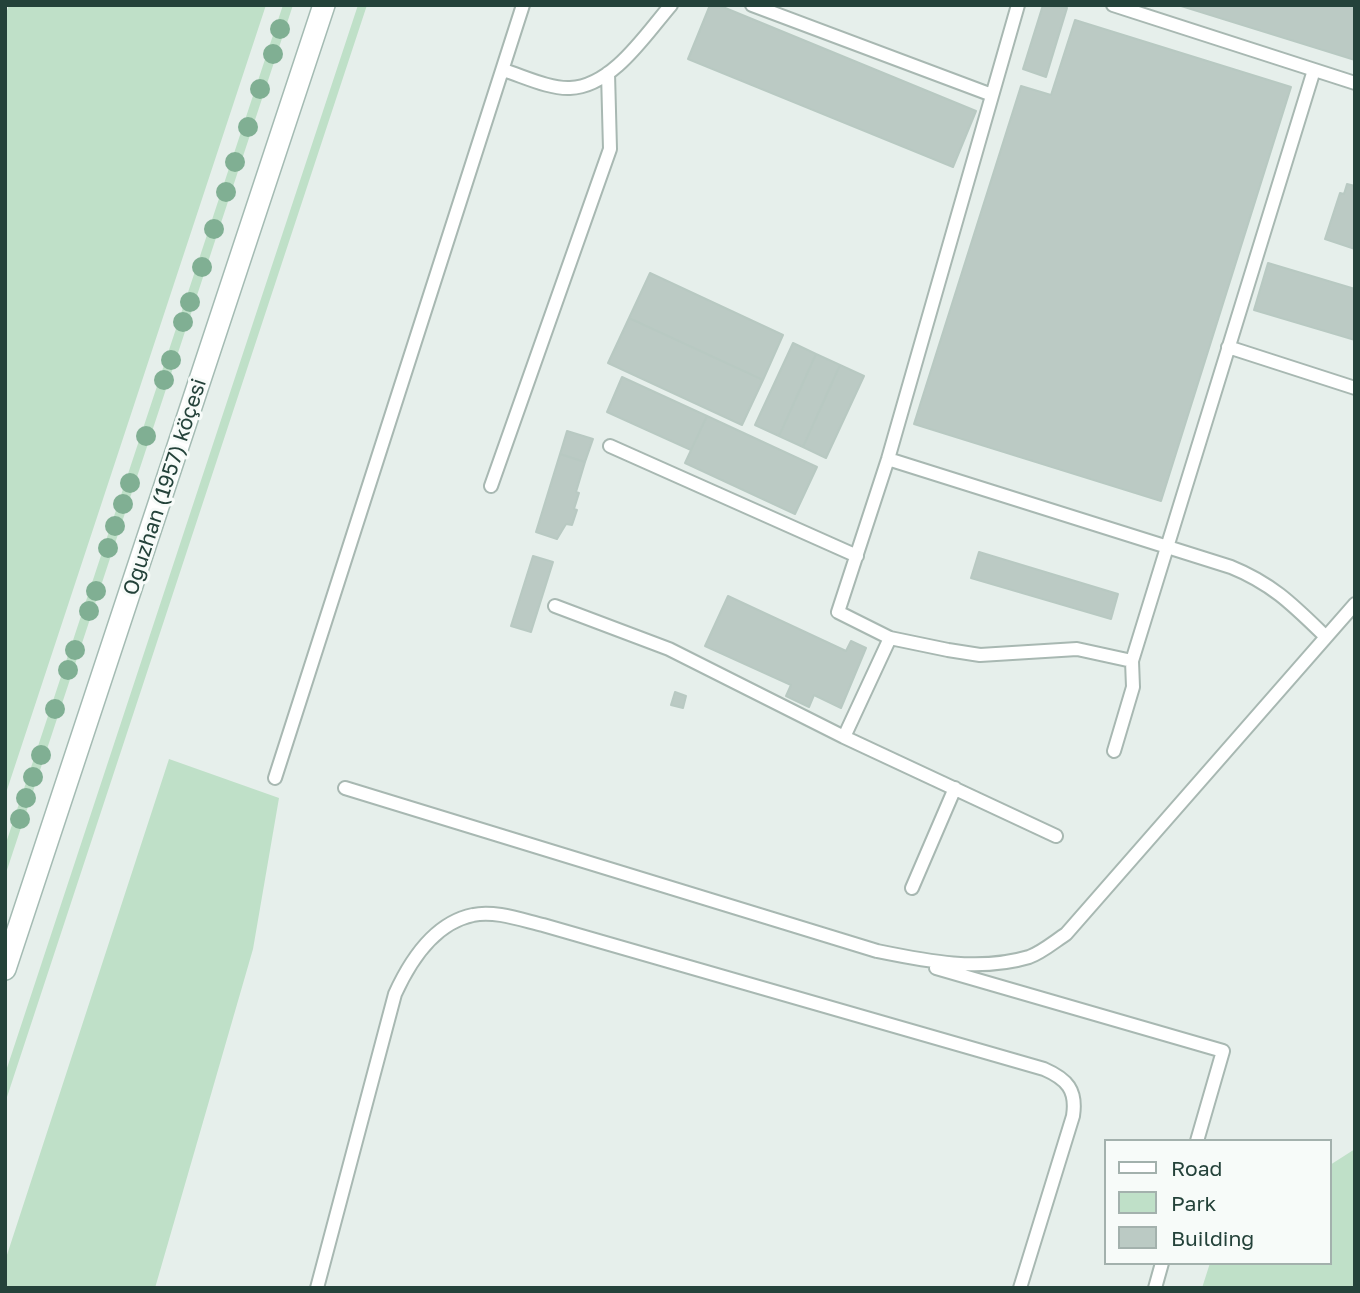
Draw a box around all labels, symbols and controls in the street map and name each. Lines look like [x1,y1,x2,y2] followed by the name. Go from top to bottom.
[118,375,212,599] street label: Oguzhan (1957) köçesi
[1104,1139,1332,1265] legend
[1171,1155,1222,1181] text: Road
[1171,1190,1216,1216] text: Park
[1171,1225,1254,1251] text: Building

